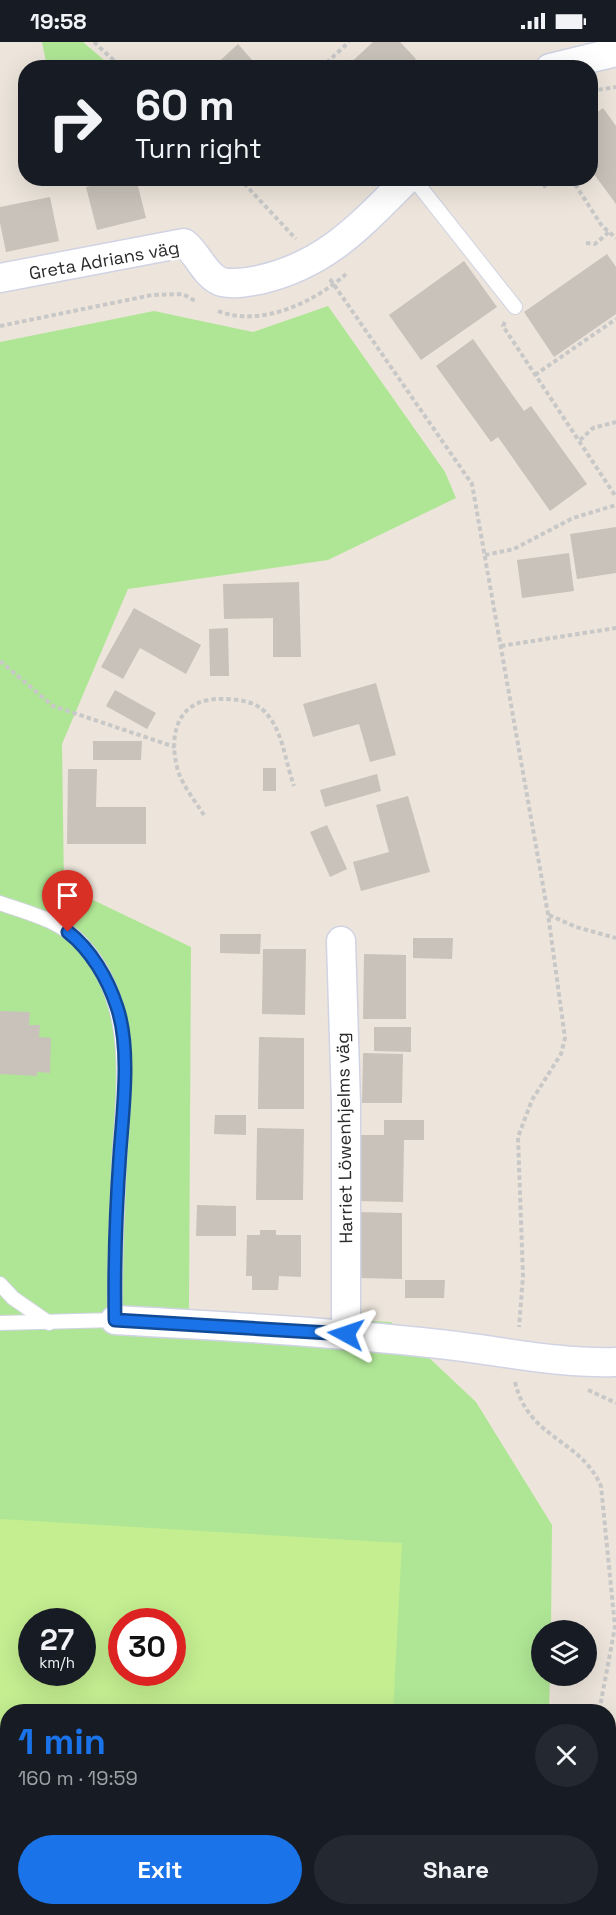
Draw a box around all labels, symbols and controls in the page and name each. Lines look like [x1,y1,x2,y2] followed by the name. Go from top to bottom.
[30,7,87,35] text: 19:58
[135,79,235,132] text: 60 m
[36,84,114,162] icon: right
[135,131,262,166] text: Turn right
[27,235,181,285] street label: Greta Adrians väg
[42,870,93,932] pin
[51,879,84,912] icon: arrive
[331,1032,357,1244] street label: Harriet Löwenhjelms väg
[314,1302,378,1366] position arrow
[108,1608,186,1686] speed limit sign: 30
[40,1620,74,1659] text: 27
[531,1620,597,1686] map controls
[531,1620,597,1686] button: layers
[39,1653,75,1672] text: km/h
[18,1719,106,1765] text: 1 min
[535,1724,598,1787] button: close
[18,1765,138,1791] text: 160 m · 19:59
[18,1835,302,1904] button: Exit
[314,1835,598,1904] button: Share

